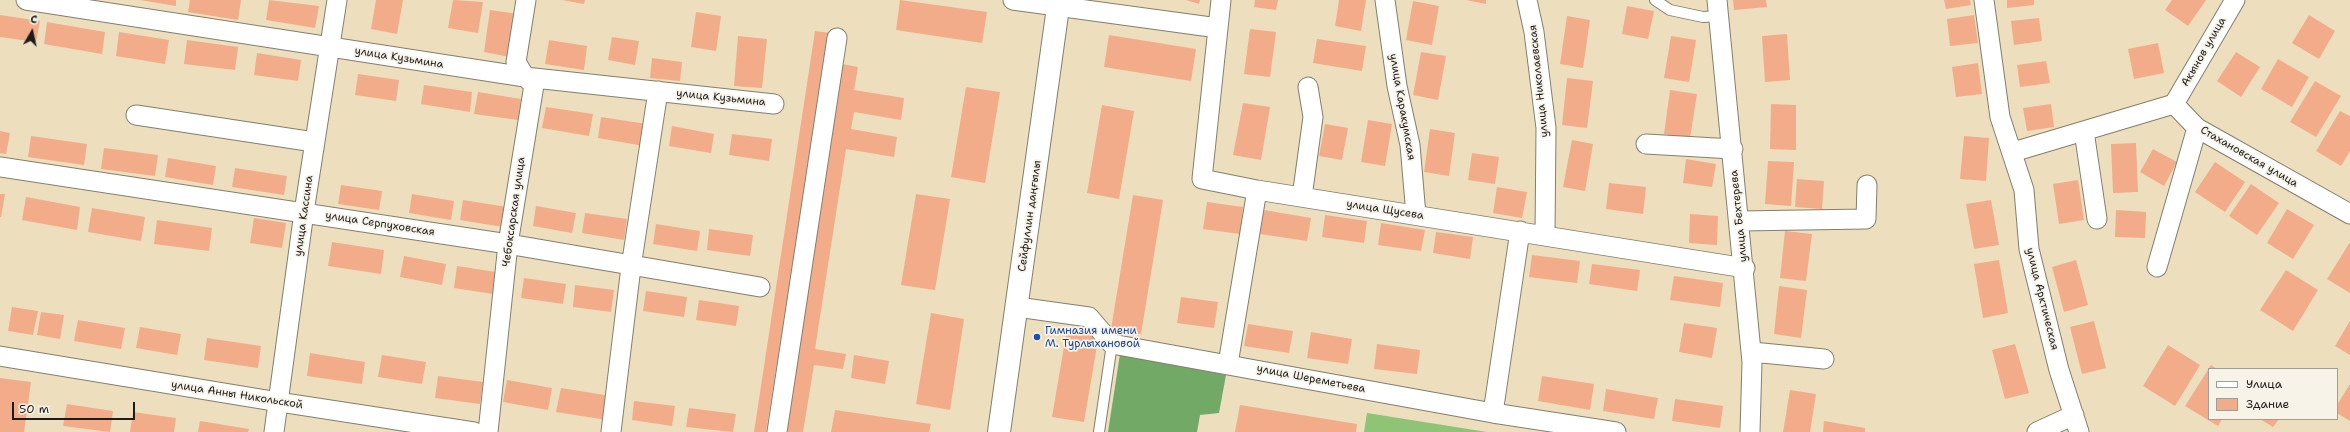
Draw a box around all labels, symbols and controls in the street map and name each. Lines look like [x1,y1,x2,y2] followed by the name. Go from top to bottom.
[12,12,52,52] north arrow
[29,12,38,28] text: С
[2179,15,2229,89] street label: Акынов улица
[1527,24,1551,138] street label: улица Николаевская
[354,44,444,72] street label: улица Кузьмина
[1386,53,1418,161] street label: улица Каракумская
[676,87,766,109] street label: улица Кузьмина
[2198,124,2300,190] street label: Стахановская улица
[500,156,528,268] street label: Чебоксарская улица
[1016,159,1044,273] street label: Сейфуллин даңғылы
[1728,169,1750,263] street label: улица Бехтерева
[292,175,316,257] street label: улица Кассина
[1345,197,1425,223] street label: улица Щусева
[324,209,436,239] street label: улица Серпуховская
[2023,246,2061,352] street label: улица Арктическая
[1045,324,1140,350] place label: Гимназия имени М. Турлыхановой
[1032,332,1042,342] marker: Гимназия имени М. Турлыхановой
[1256,362,1366,396] street label: улица Шереметьева
[2208,368,2338,420] legend
[2246,376,2282,392] text: Улица
[170,378,304,412] street label: улица Анны Никольской
[14,394,137,420] scale bar
[2246,396,2289,412] text: Здание
[19,401,49,417] text: 50 m

